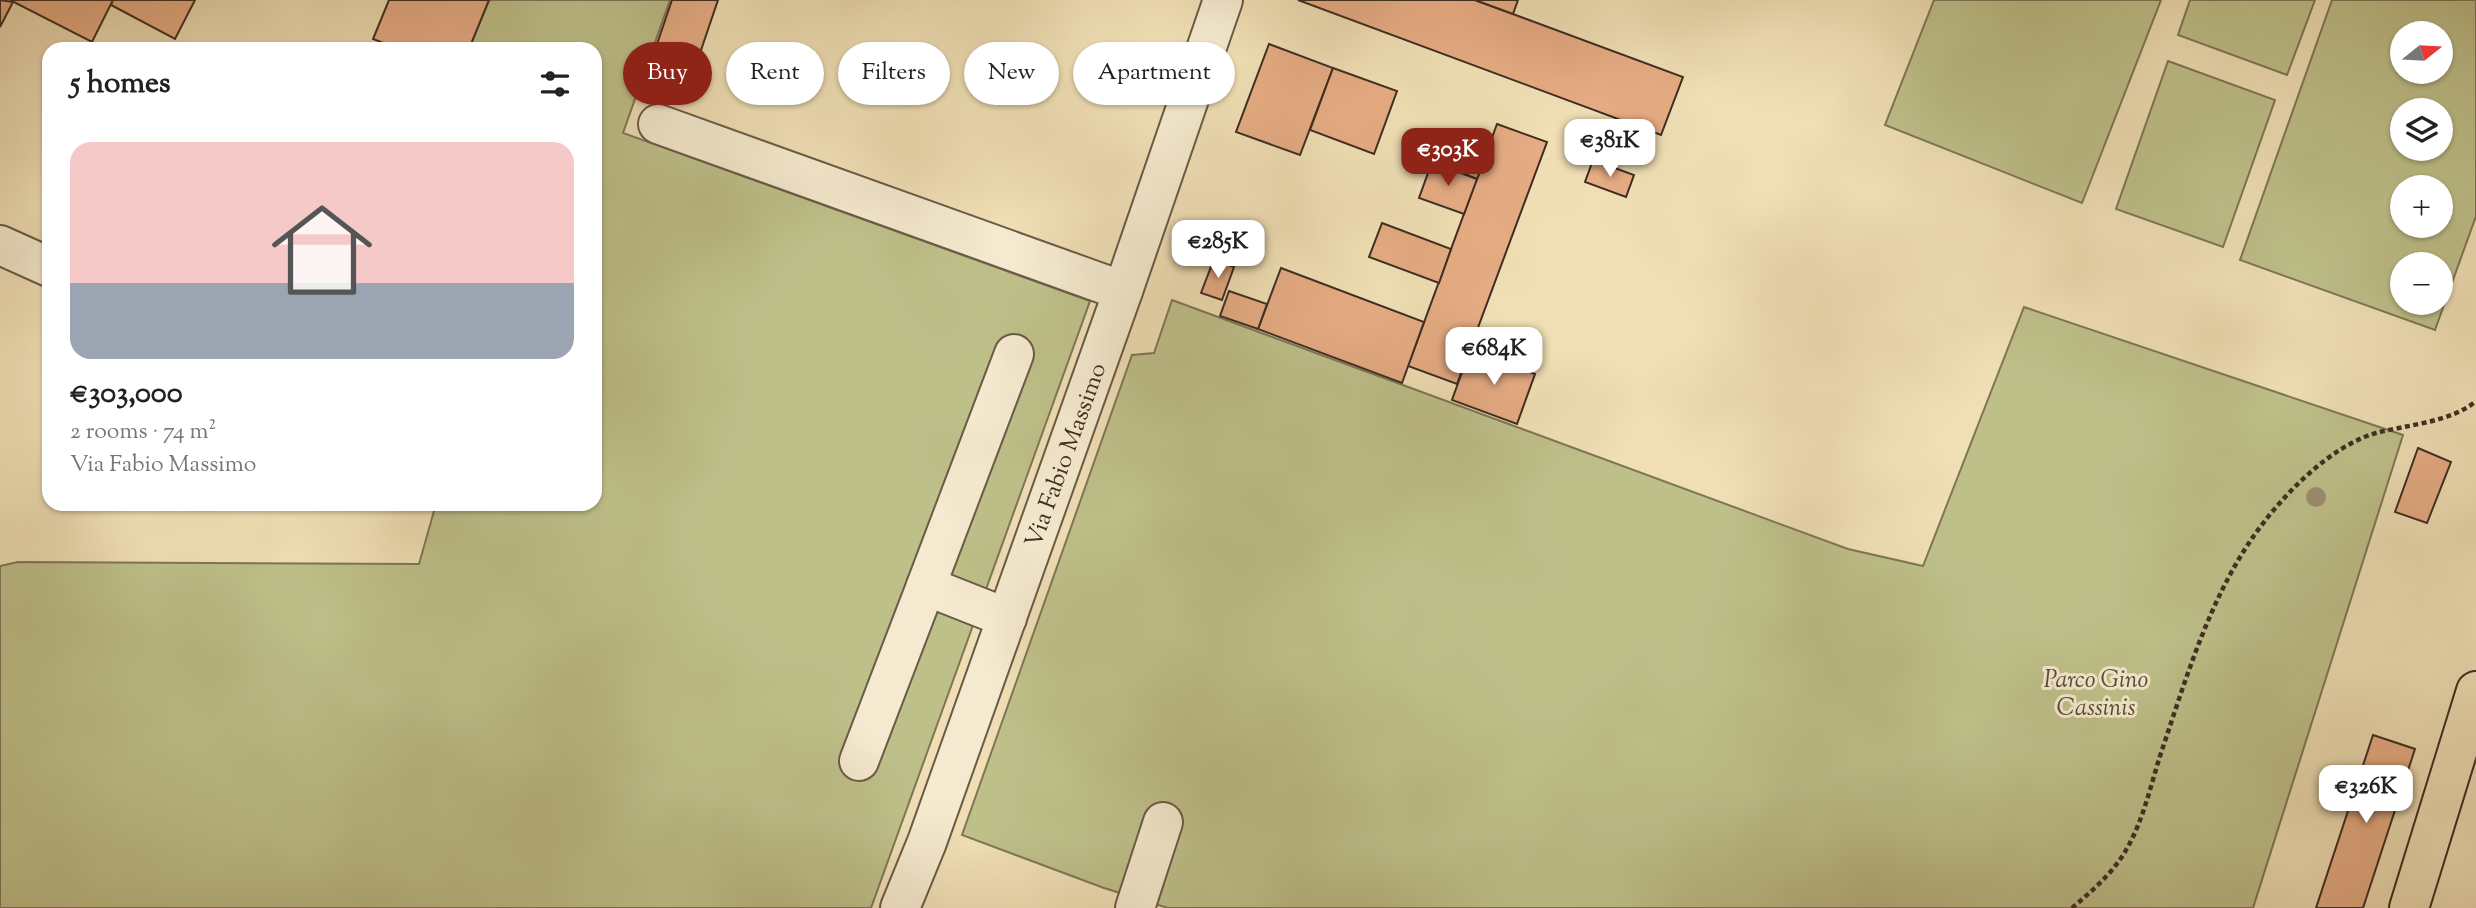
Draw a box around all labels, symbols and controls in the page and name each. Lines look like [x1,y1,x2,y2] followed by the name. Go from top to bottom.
[2390,21,2454,84] north arrow
[2390,21,2453,315] map controls
[623,42,712,105] chip: Buy
[726,42,824,105] chip: Rent
[838,42,950,105] chip: Filters
[964,42,1059,105] chip: New
[1073,42,1235,105] chip: Apartment
[70,63,171,106] text: 5 homes
[536,65,574,103] icon: filters
[2390,98,2453,161] button: layers
[1561,120,1659,179] pin: €381K
[1580,125,1640,158] text: €381K
[1399,128,1497,188] pin: €303K
[1417,134,1479,167] text: €303K
[2390,175,2453,238] button: +
[259,187,385,313] icon: home
[1169,220,1267,280] pin: €285K
[1188,226,1248,259] text: €285K
[2390,252,2453,315] button: −
[1445,328,1543,387] pin: €684K
[1461,333,1527,366] text: €684K
[1018,359,1116,553] street label: Via Fabio Massimo
[70,373,183,416] text: €303,000
[70,416,216,449] text: 2 rooms · 74 m²
[70,449,256,482] text: Via Fabio Massimo
[2044,664,2148,726] park label: Parco Gino Cassinis
[2317,766,2415,825] pin: €326K
[2335,771,2397,804] text: €326K

